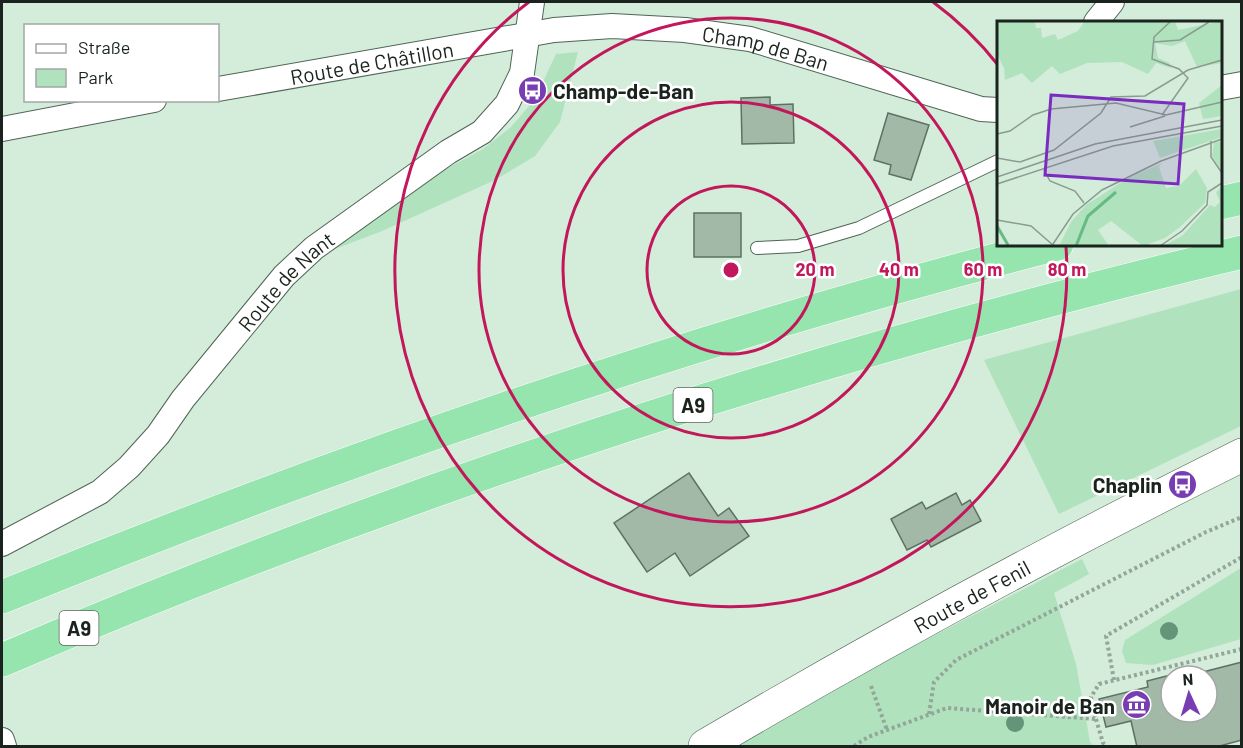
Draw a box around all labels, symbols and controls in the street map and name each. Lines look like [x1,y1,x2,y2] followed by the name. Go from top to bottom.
[701,20,832,75] street label: Champ de Ban
[997,21,1222,246] inset map
[24,24,219,102] legend
[288,35,455,89] street label: Route de Châtillon
[78,36,130,58] text: Straße
[78,66,113,88] text: Park
[516,74,548,106] bus stop icon: Champ-de-Ban
[553,78,694,103] place label: Champ-de-Ban
[232,226,338,336] street label: Route de Nant
[796,258,834,280] text: 20 m
[879,258,919,280] text: 40 m
[964,258,1002,280] text: 60 m
[1048,258,1086,280] text: 80 m
[721,260,741,280] centre of rings
[674,388,712,422] road number: A9
[1167,468,1199,500] bus stop icon: Chaplin
[1093,472,1162,497] place label: Chaplin
[909,554,1034,637] street label: Route de Fenil
[60,611,98,645] road number: A9
[1159,664,1219,724] north arrow
[1182,669,1194,688] text: N
[1120,689,1152,721] museum icon: Manoir de Ban
[985,693,1115,718] place label: Manoir de Ban

